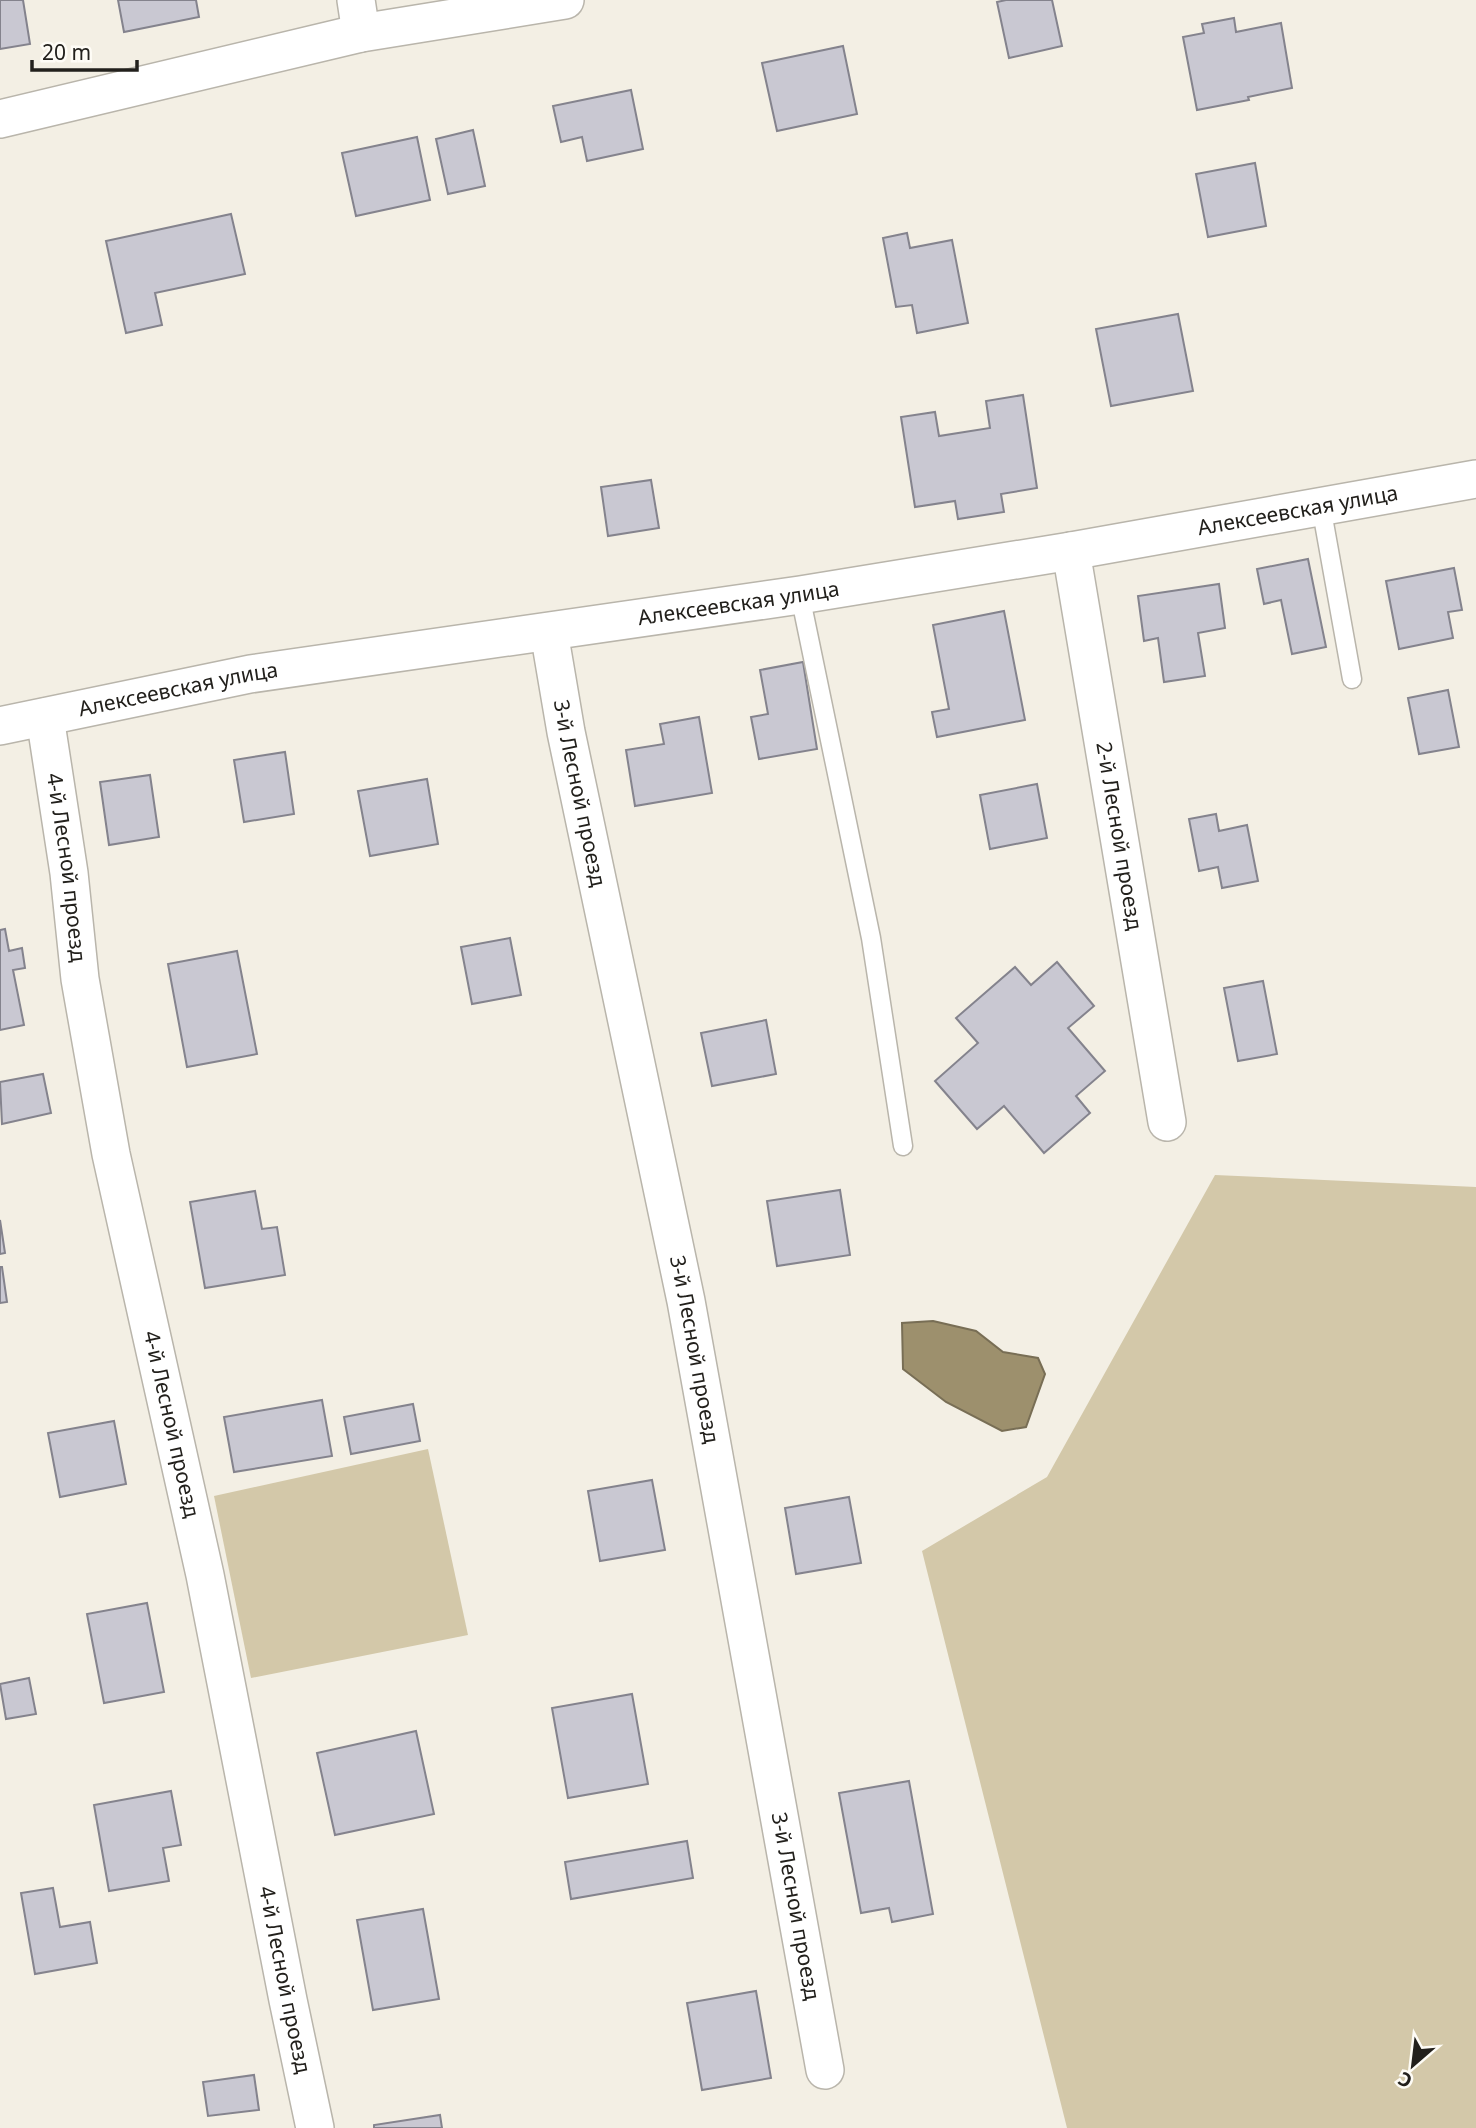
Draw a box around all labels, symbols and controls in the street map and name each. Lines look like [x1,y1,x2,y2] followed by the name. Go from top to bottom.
[32,28,136,72] scale bar
[42,38,91,66] text: 20 m
[1195,478,1400,541] street label: Алексеевская улица
[636,574,841,631] street label: Алексеевская улица
[76,655,280,722] street label: Алексеевская улица
[548,697,613,889] street label: 3-й Лесной проезд
[1090,740,1150,932] street label: 2-й Лесной проезд
[41,771,93,963] street label: 4-й Лесной проезд
[664,1253,726,1446] street label: 3-й Лесной проезд
[138,1328,207,1520] street label: 4-й Лесной проезд
[766,1810,827,2002] street label: 3-й Лесной проезд
[253,1884,318,2076] street label: 4-й Лесной проезд
[1378,2030,1448,2100] north arrow
[1394,2066,1417,2094] text: С

